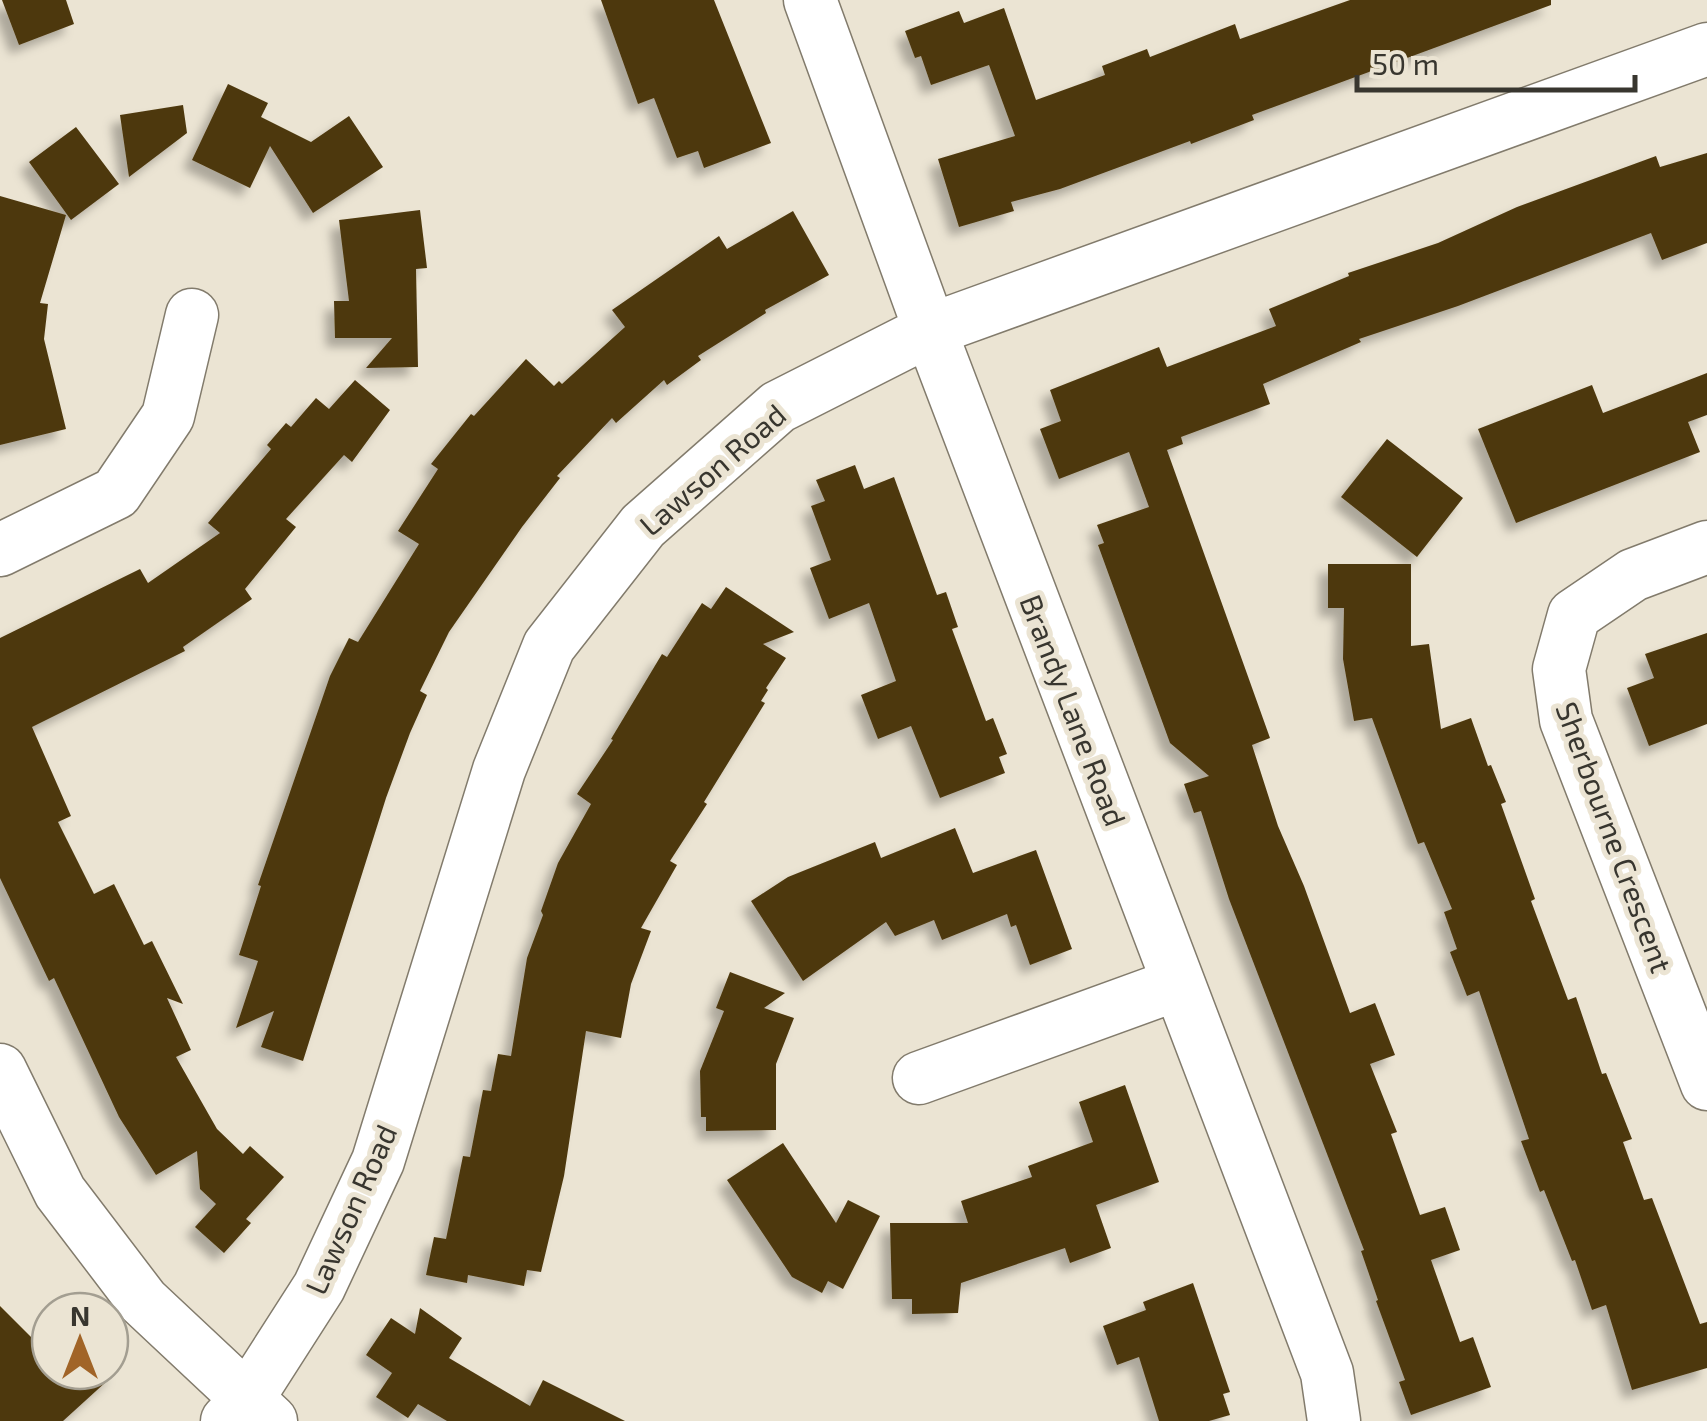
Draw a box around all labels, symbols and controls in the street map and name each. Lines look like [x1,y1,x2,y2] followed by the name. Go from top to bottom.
[1357,30,1634,92] scale bar
[1372,45,1439,81] text: 50 m
[631,396,793,542] street label: Lawson Road
[1013,589,1135,831] street label: Brandy Lane Road
[1549,697,1681,977] street label: Sherbourne Crescent
[297,1118,403,1300] street label: Lawson Road
[30,1291,130,1391] north arrow
[70,1298,90,1332] text: N

